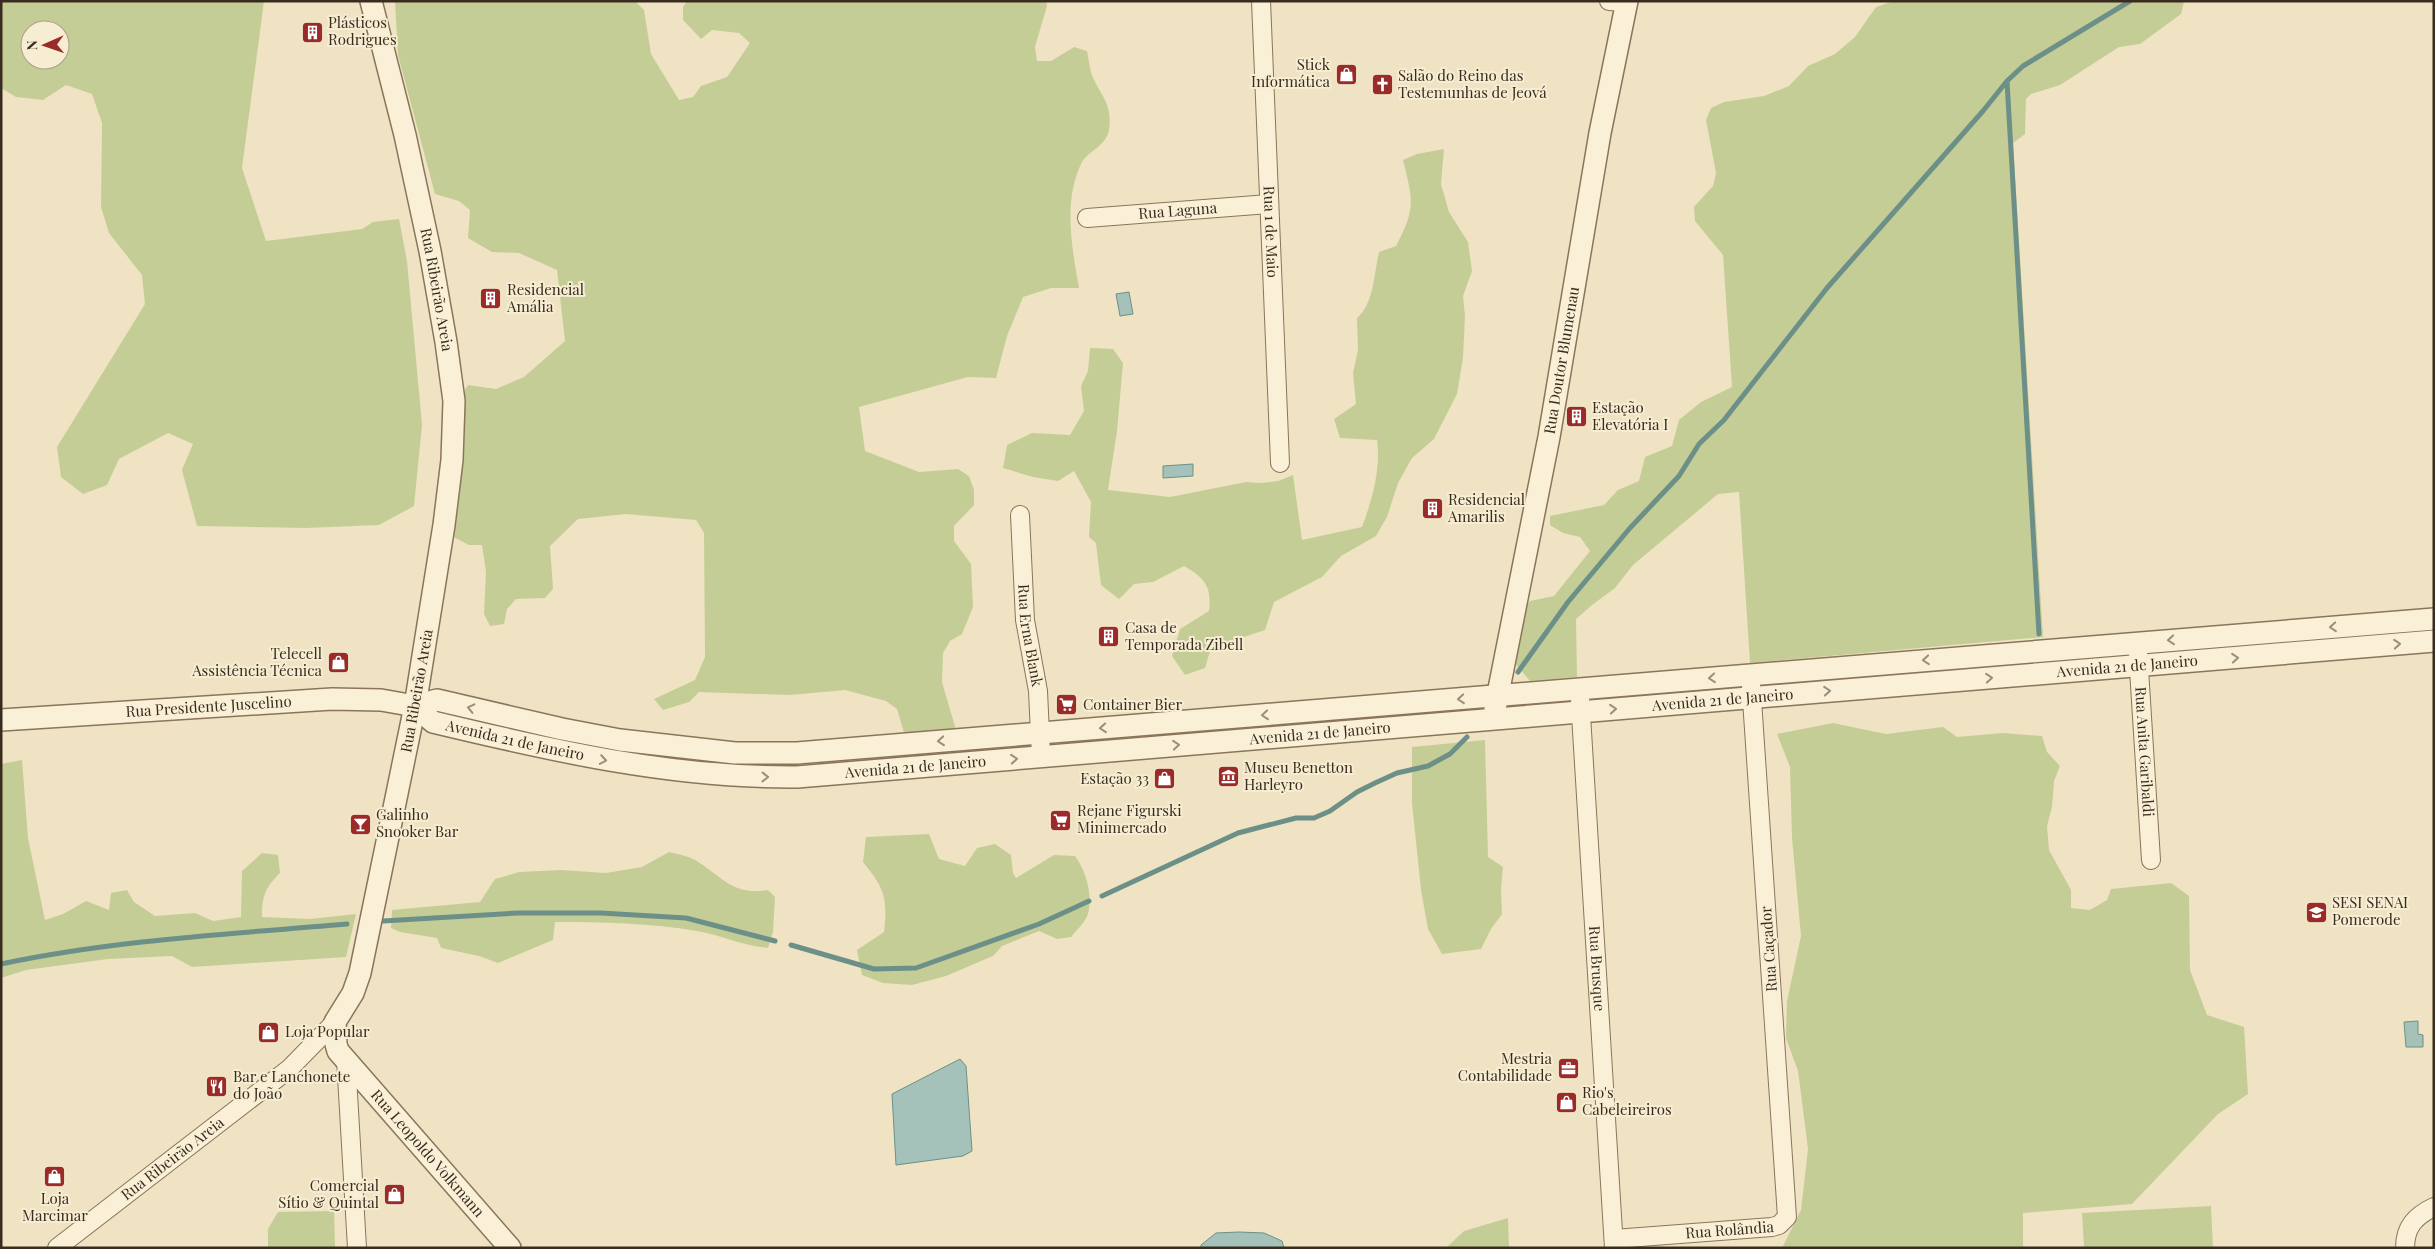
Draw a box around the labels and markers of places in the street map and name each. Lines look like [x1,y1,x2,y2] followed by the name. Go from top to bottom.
[328,12,397,49] place label: Plásticos Rodrigues
[300,20,324,44] building icon: Plásticos Rodrigues
[1251,54,1331,91] place label: Stick Informática
[1334,62,1358,86] shop icon: Stick Informática
[1398,65,1547,102] place label: Salão do Reino das Testemunhas de Jeová
[1370,73,1394,97] church icon: Salão do Reino das Testemunhas de Jeová
[506,279,584,316] place label: Residencial Amália
[479,287,503,311] building icon: Residencial Amália
[1592,397,1668,434] place label: Estação Elevatória I
[1564,405,1588,429] building icon: Estação Elevatória I
[1447,489,1525,526] place label: Residencial Amarilis
[1420,497,1444,521] building icon: Residencial Amarilis
[1125,617,1243,654] place label: Casa de Temporada Zibell
[1097,625,1121,649] building icon: Casa de Temporada Zibell
[191,643,323,680] place label: Telecell Assistência Técnica
[326,651,350,675] shop icon: Telecell Assistência Técnica
[1055,693,1079,717] supermarket icon: Container Bier
[1083,694,1183,714] place label: Container Bier
[1244,757,1353,794] place label: Museu Benetton Harleyro
[1216,765,1240,789] museum icon: Museu Benetton Harleyro
[1153,767,1177,791] shop icon: Estação 33
[1080,768,1149,788] place label: Estação 33
[1077,800,1182,837] place label: Rejane Figurski Minimercado
[376,804,459,841] place label: Galinho Snooker Bar
[1049,808,1073,832] supermarket icon: Rejane Figurski Minimercado
[348,812,372,836] bar icon: Galinho Snooker Bar
[2332,892,2408,929] place label: SESI SENAI Pomerode
[2304,900,2328,924] school or university icon: SESI SENAI Pomerode
[257,1020,281,1044] shop icon: Loja Popular
[285,1021,370,1041] place label: Loja Popular
[1458,1048,1553,1085] place label: Mestria Contabilidade
[1556,1056,1580,1080] office icon: Mestria Contabilidade
[233,1066,350,1103] place label: Bar e Lanchonete do João
[205,1074,229,1098] restaurant icon: Bar e Lanchonete do João
[1582,1082,1672,1119] place label: Rio's Cabeleireiros
[1554,1090,1578,1114] shop icon: Rio's Cabeleireiros
[43,1164,67,1188] shop icon: Loja Marcimar
[278,1175,379,1212] place label: Comercial Sítio & Quintal
[383,1183,407,1207] shop icon: Comercial Sítio & Quintal
[22,1188,88,1225] place label: Loja Marcimar

